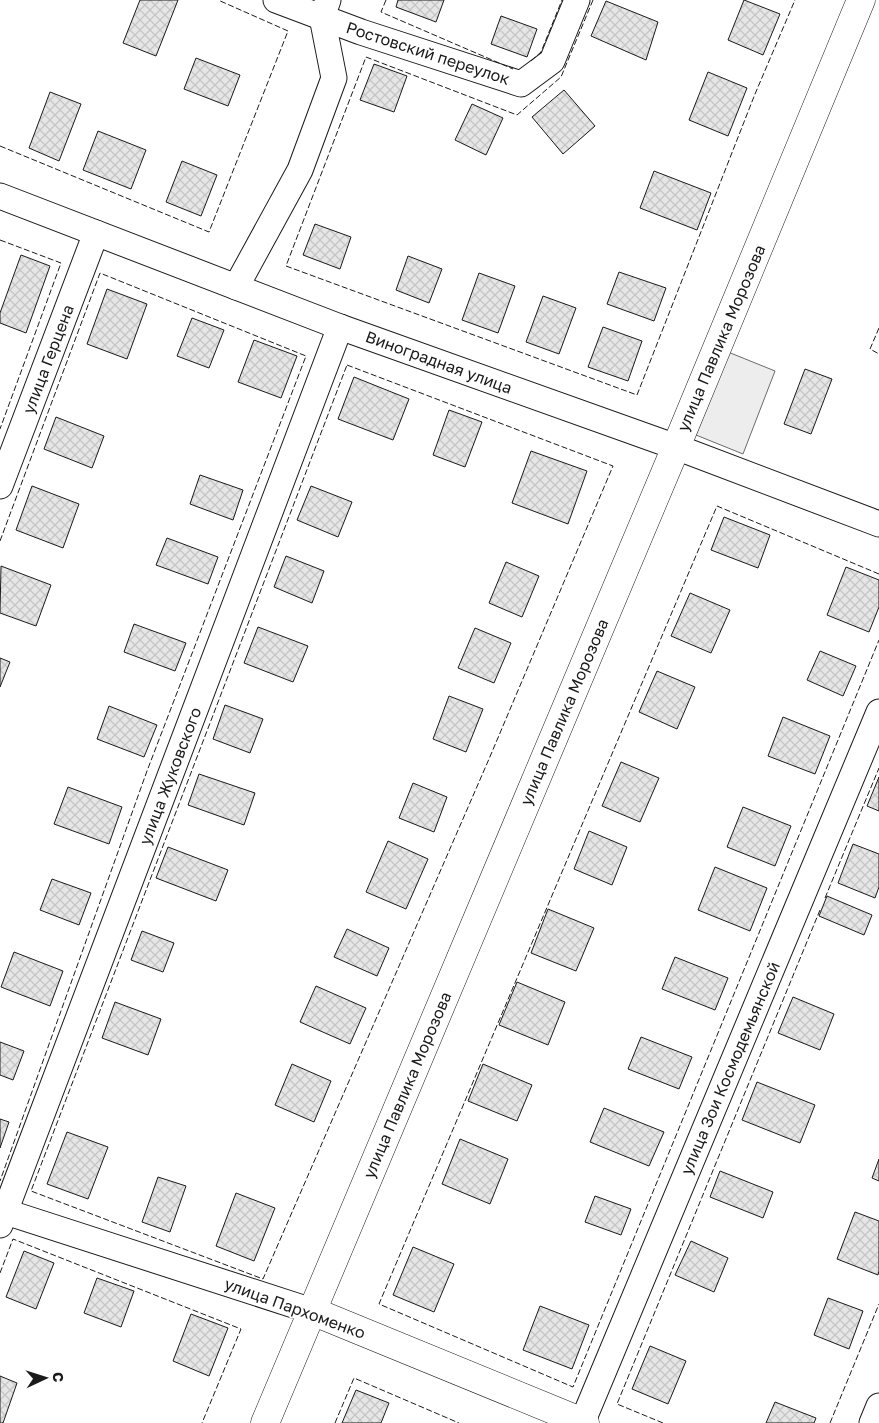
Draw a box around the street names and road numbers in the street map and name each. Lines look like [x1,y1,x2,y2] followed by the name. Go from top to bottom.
[344,17,512,89] street label: Ростовский переулок
[673,242,769,434] street label: улица Павлика Морозова
[18,302,78,416] street label: улица Герцена
[363,326,515,398] street label: Виноградная улица
[516,616,612,808] street label: улица Павлика Морозова
[134,704,206,848] street label: улица Жуковского
[676,959,784,1177] street label: улица Зои Космодемьянской
[359,989,455,1181] street label: улица Павлика Морозова
[222,1273,368,1343] street label: улица Пархоменко

